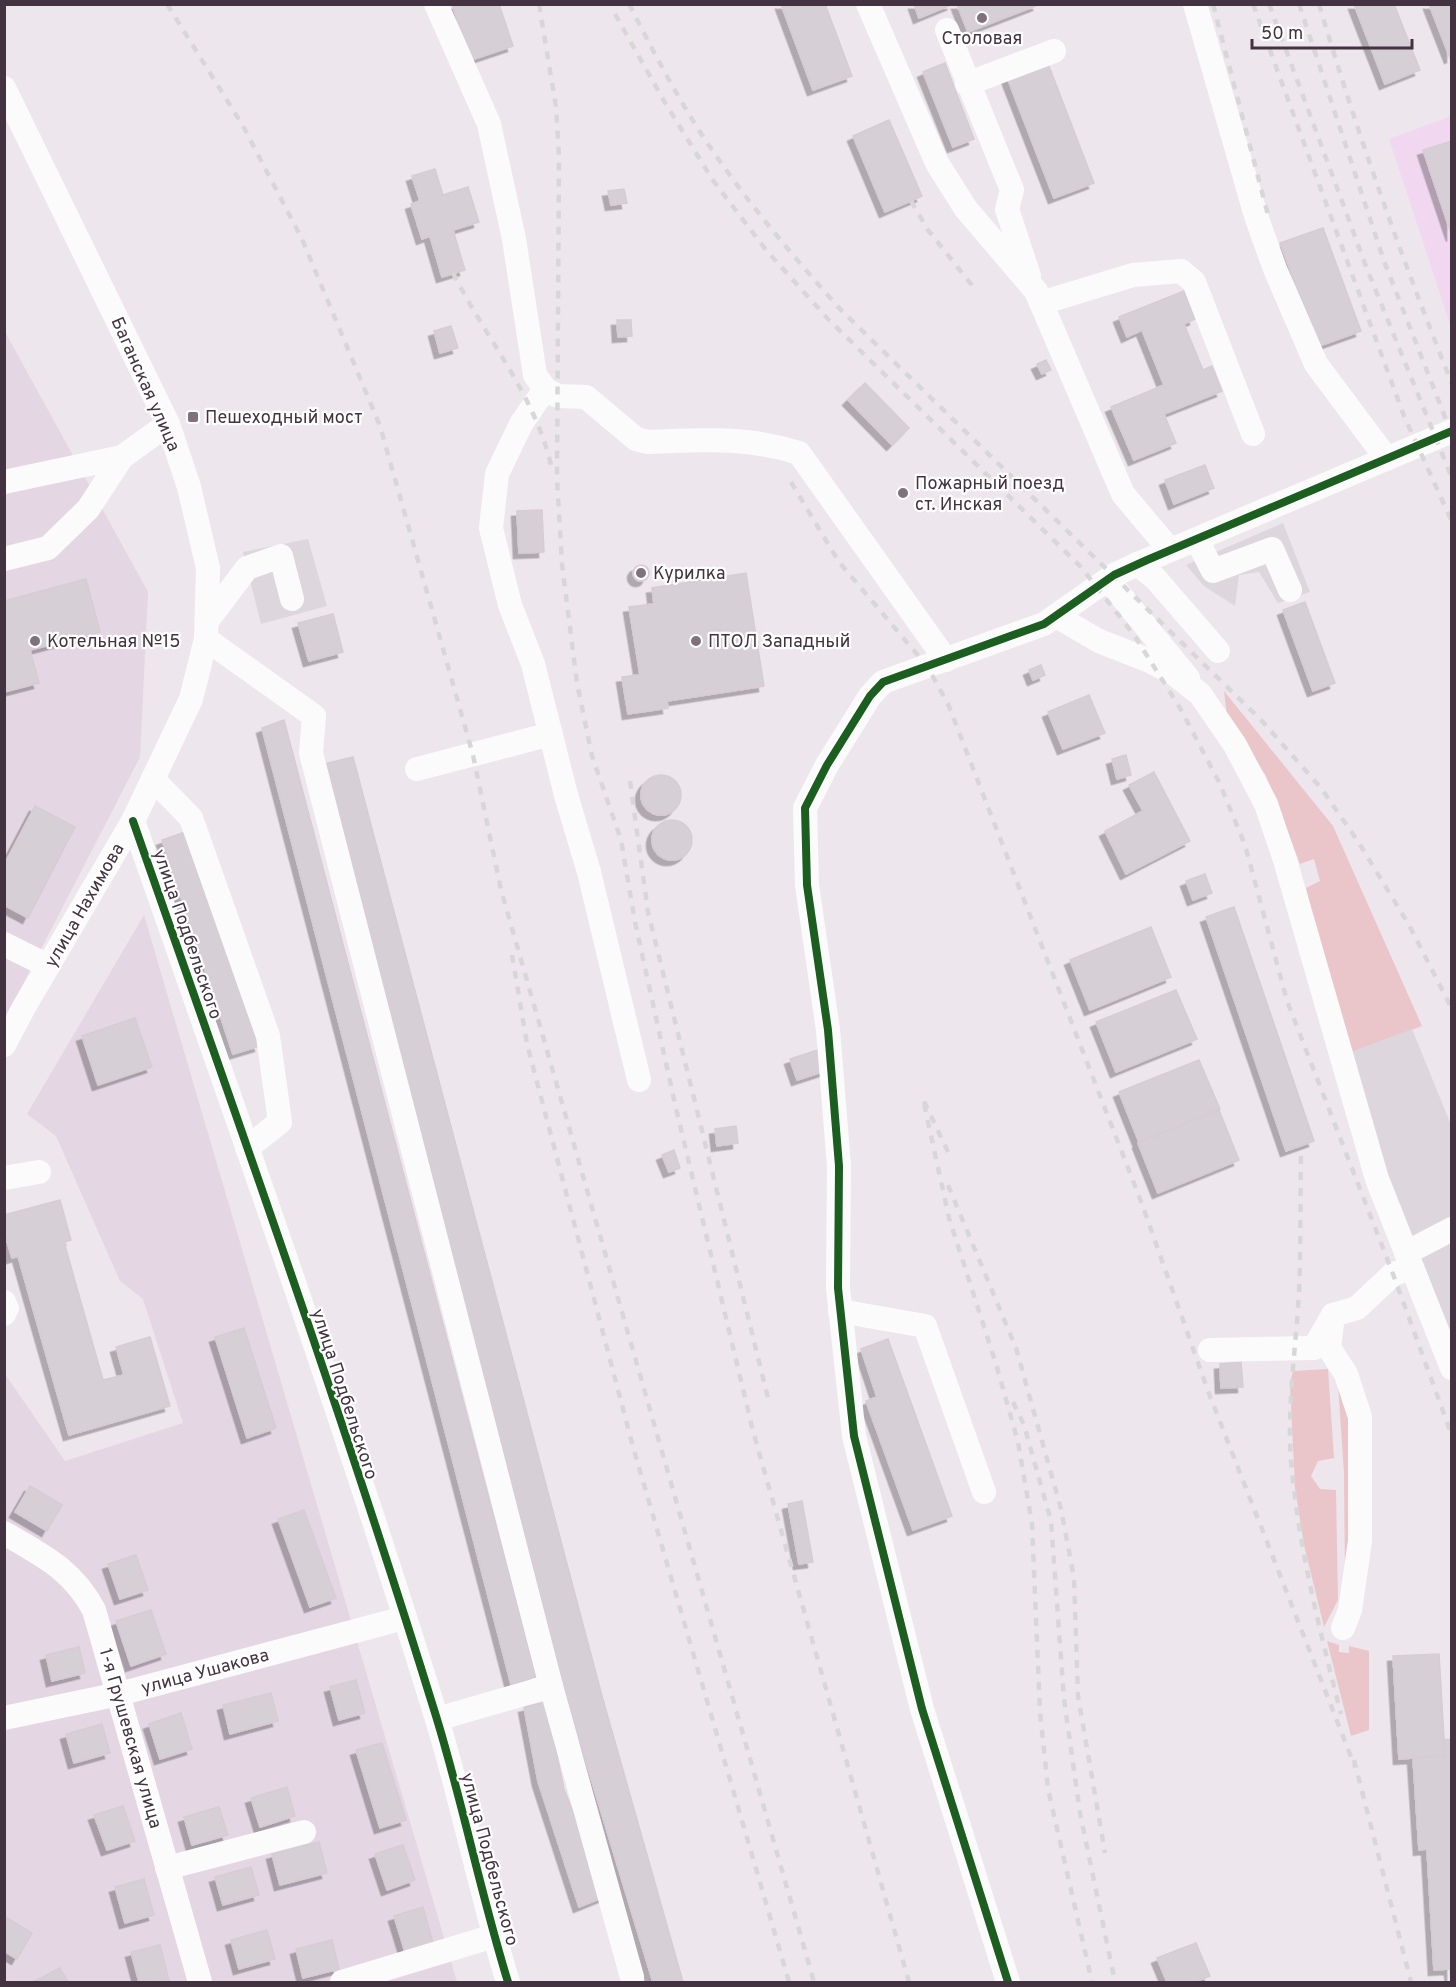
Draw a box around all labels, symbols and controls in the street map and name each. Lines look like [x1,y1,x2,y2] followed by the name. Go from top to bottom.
[975,11,989,25] marker: Столовая
[1252,12,1412,50] scale bar
[1261,23,1303,46] text: 50 m
[942,28,1022,51] place label: Столовая
[105,314,185,455] street label: Баганская улица
[205,407,362,430] place label: Пешеходный мост
[186,410,200,424] marker: Пешеходный мост
[915,473,1064,517] place label: Пожарный поезд ст. Инская
[896,486,910,500] marker: Пожарный поезд ст. Инская
[653,563,726,586] place label: Курилка
[634,566,648,580] marker: Курилка
[47,631,180,654] place label: Котельная №15
[708,631,850,654] place label: ПТОЛ Западный
[28,634,42,648] marker: Котельная №15
[689,634,703,648] marker: ПТОЛ Западный
[40,839,130,972] street label: улица Нахимова
[147,846,226,1022] street label: улица Подбельского
[305,1306,382,1483] street label: улица Подбельского
[139,1644,272,1701] street label: улица Ушакова
[93,1645,166,1831] street label: 1-я Грушевская улица
[454,1770,523,1948] street label: улица Подбельского

